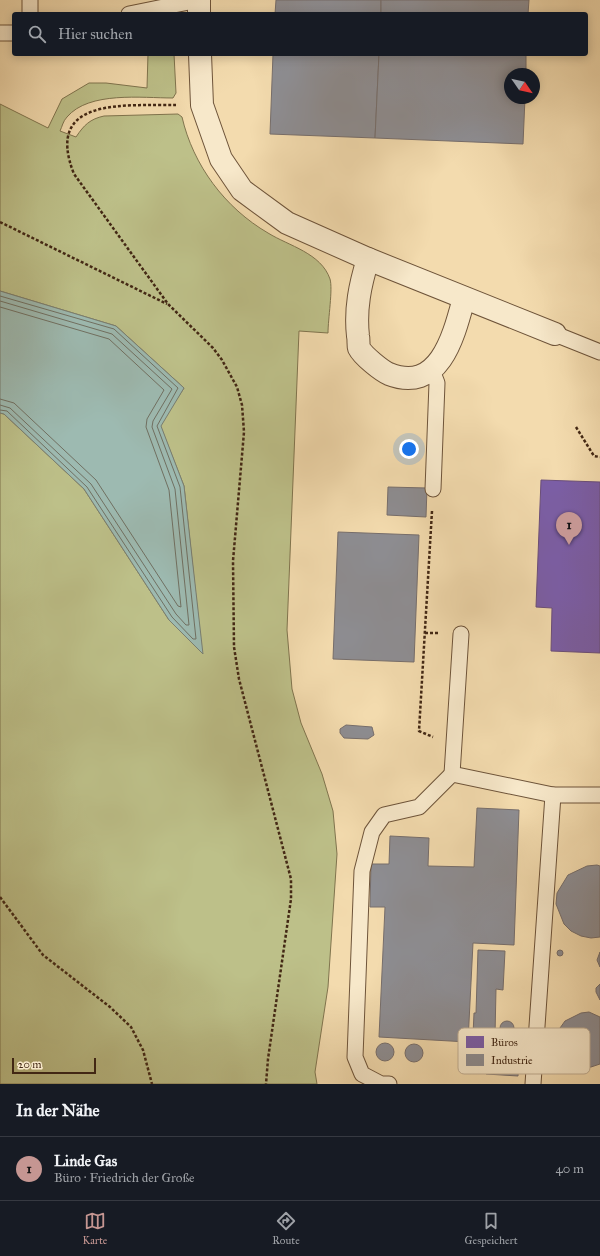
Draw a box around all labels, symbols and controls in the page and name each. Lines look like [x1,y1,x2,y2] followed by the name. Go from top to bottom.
[12,12,588,56] search box
[26,23,48,45] icon: search
[58,25,133,43] text: Hier suchen
[504,68,540,104] north arrow
[399,439,419,459] your location
[556,512,582,545] pin: 1
[458,1028,590,1074] legend
[491,1036,518,1049] text: Büros
[491,1054,533,1067] text: Industrie
[12,1056,96,1075] scale bar
[18,1058,41,1071] text: 20 m
[16,1100,100,1121] text: In der Nähe
[54,1152,117,1170] text: Linde Gas
[26,1161,32,1177] text: 1
[555,1161,584,1177] text: 40 m
[54,1170,195,1186] text: Büro · Friedrich der Große
[82,1210,107,1247] tab: Karte
[272,1210,300,1247] tab: Route
[465,1210,518,1247] tab: Gespeichert

